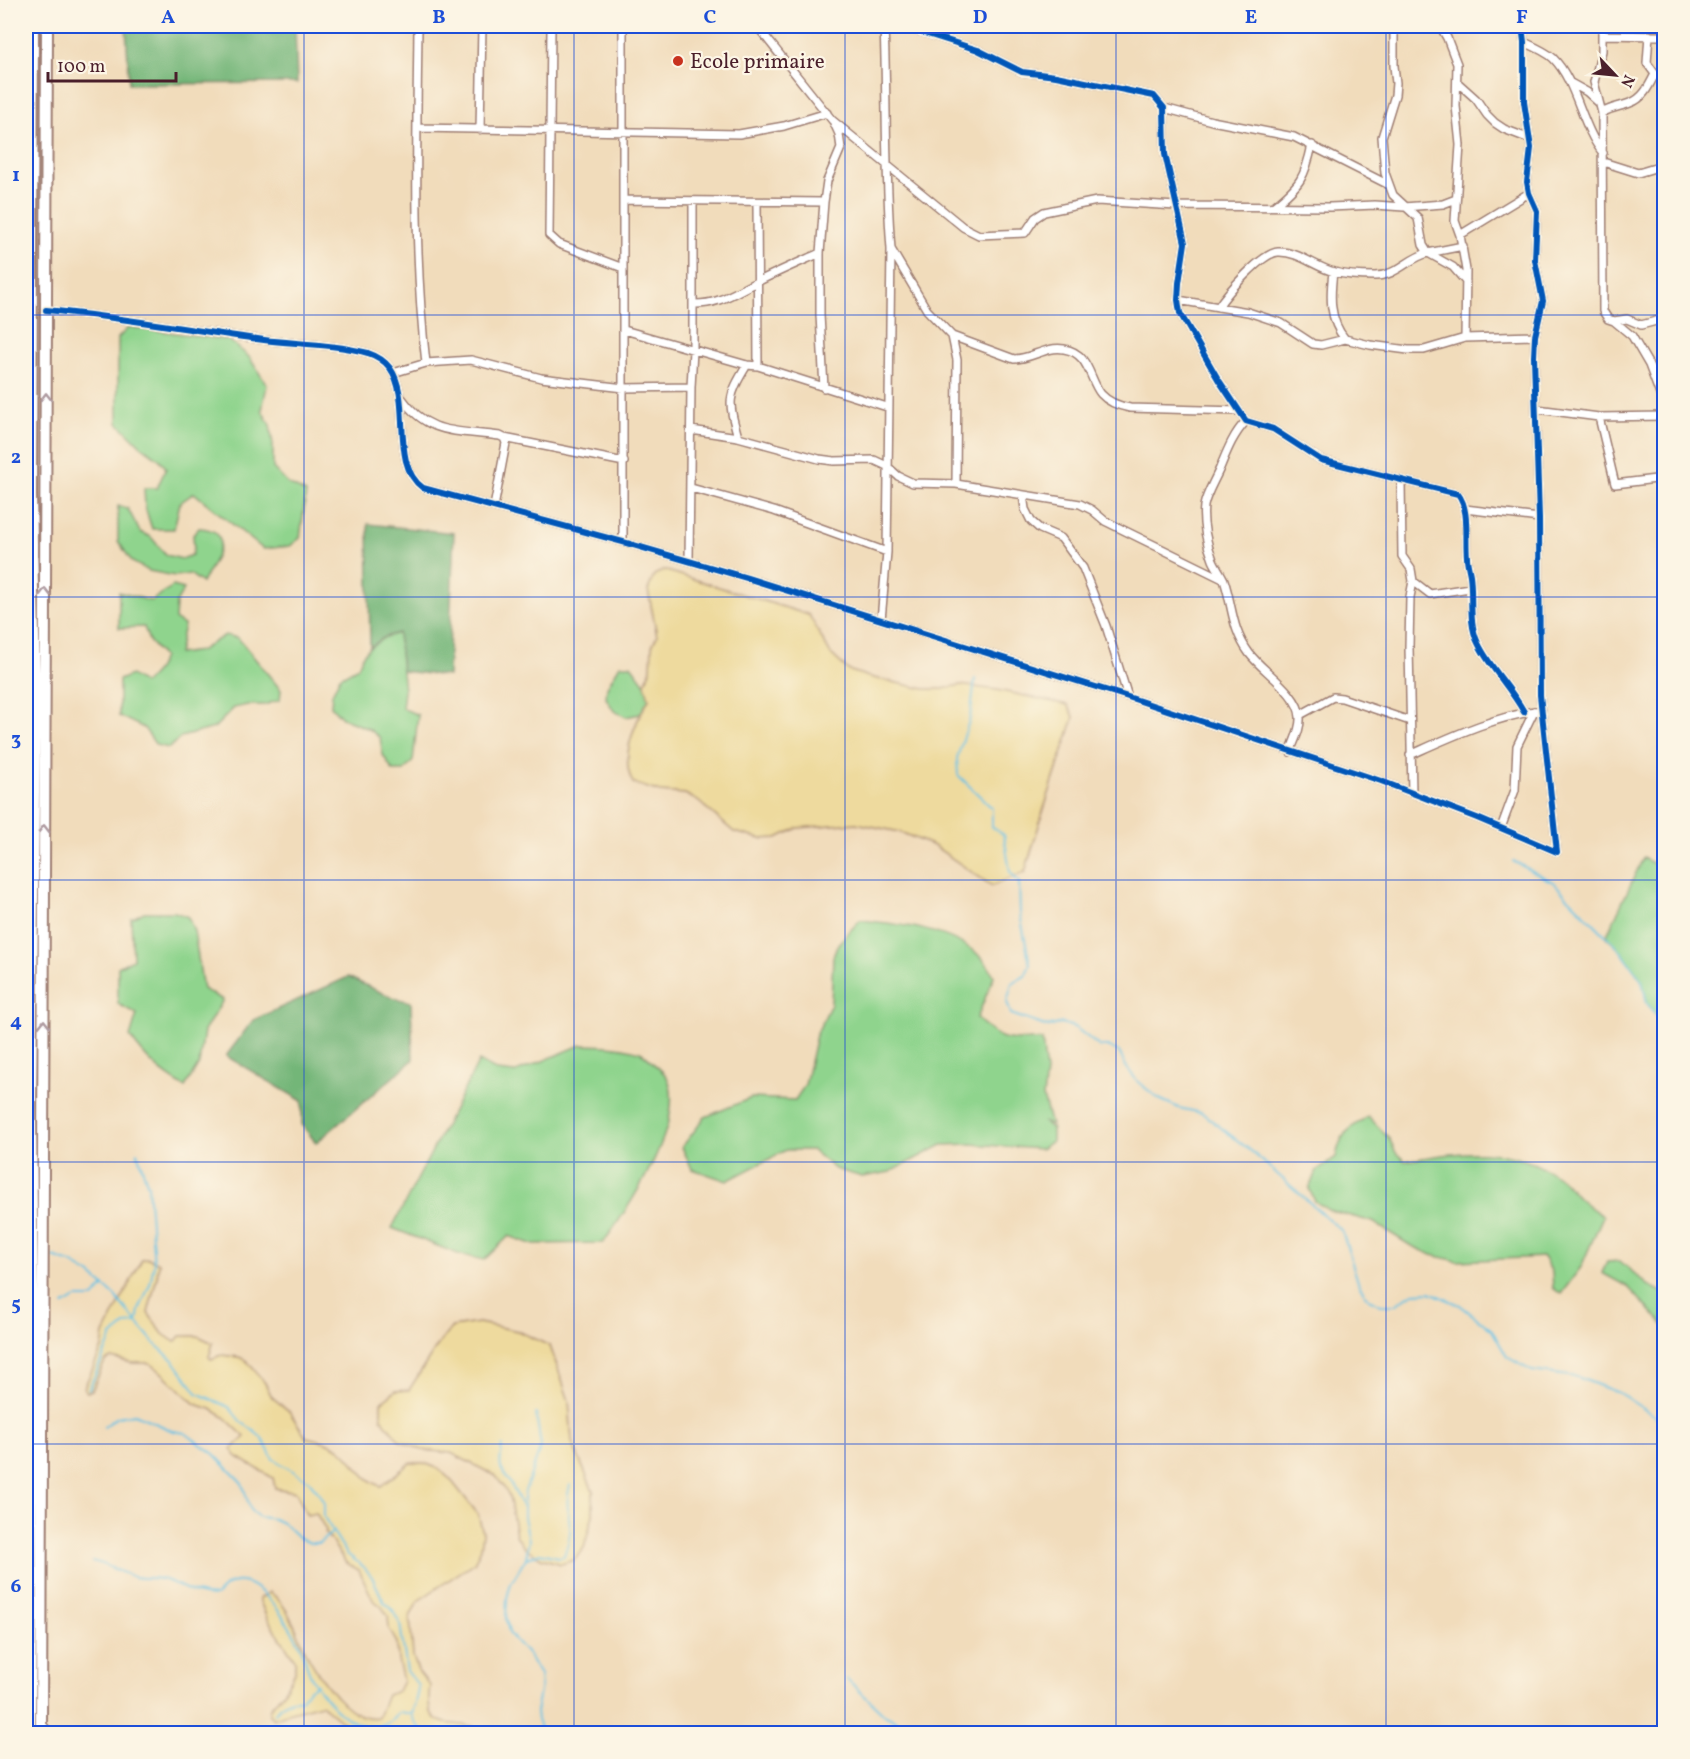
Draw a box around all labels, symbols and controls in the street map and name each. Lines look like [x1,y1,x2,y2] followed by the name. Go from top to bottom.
[161,4,175,32] text: A
[432,4,446,32] text: B
[704,4,717,32] text: C
[973,4,987,32] text: D
[1245,4,1257,32] text: E
[1516,4,1528,32] text: F
[48,45,176,83] scale bar
[1585,45,1645,105] north arrow
[690,48,825,77] place label: Ecole primaire
[671,54,685,68] marker: Ecole primaire
[57,55,106,80] text: 100 m
[1614,71,1639,91] text: N
[12,162,20,190] text: 1
[40,393,52,402] one-way arrow
[11,444,21,472] text: 2
[39,588,51,597] one-way arrow
[11,726,21,754] text: 3
[38,825,50,834] one-way arrow
[10,1008,22,1036] text: 4
[38,1020,50,1029] one-way arrow
[11,1291,21,1319] text: 5
[11,1573,22,1601] text: 6

